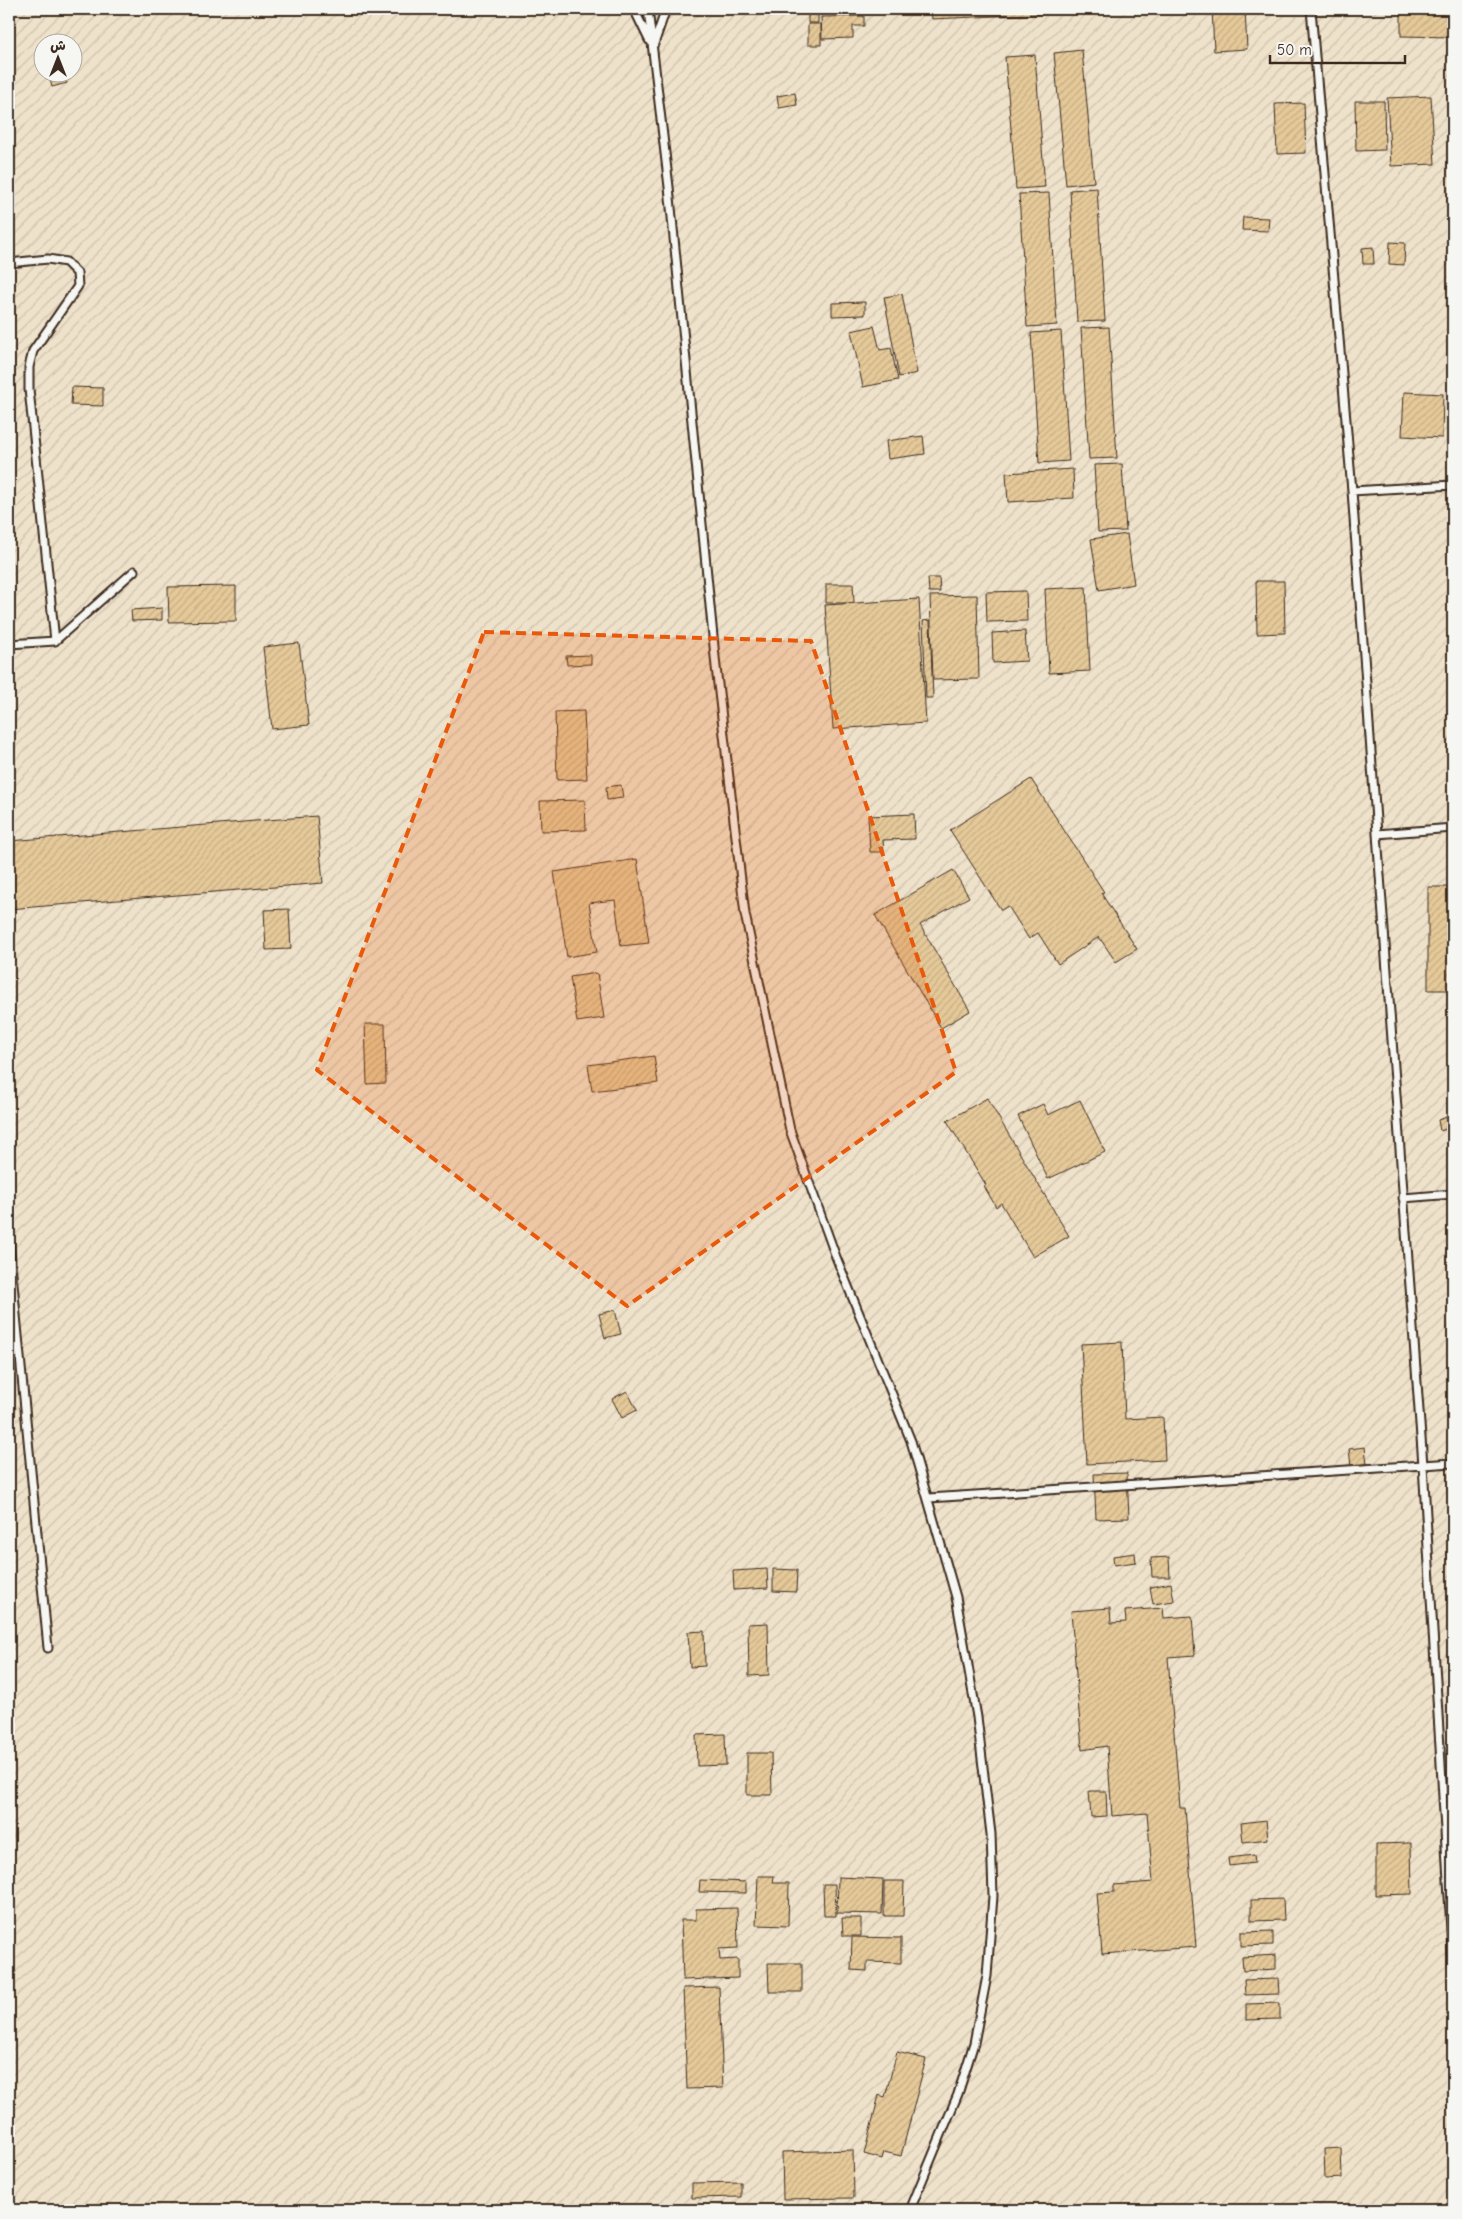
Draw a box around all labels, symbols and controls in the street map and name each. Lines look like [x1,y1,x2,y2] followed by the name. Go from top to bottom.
[32,32,82,82] north arrow
[1270,32,1404,64] scale bar
[50,37,66,54] text: ش
[1277,41,1312,59] text: 50 m

